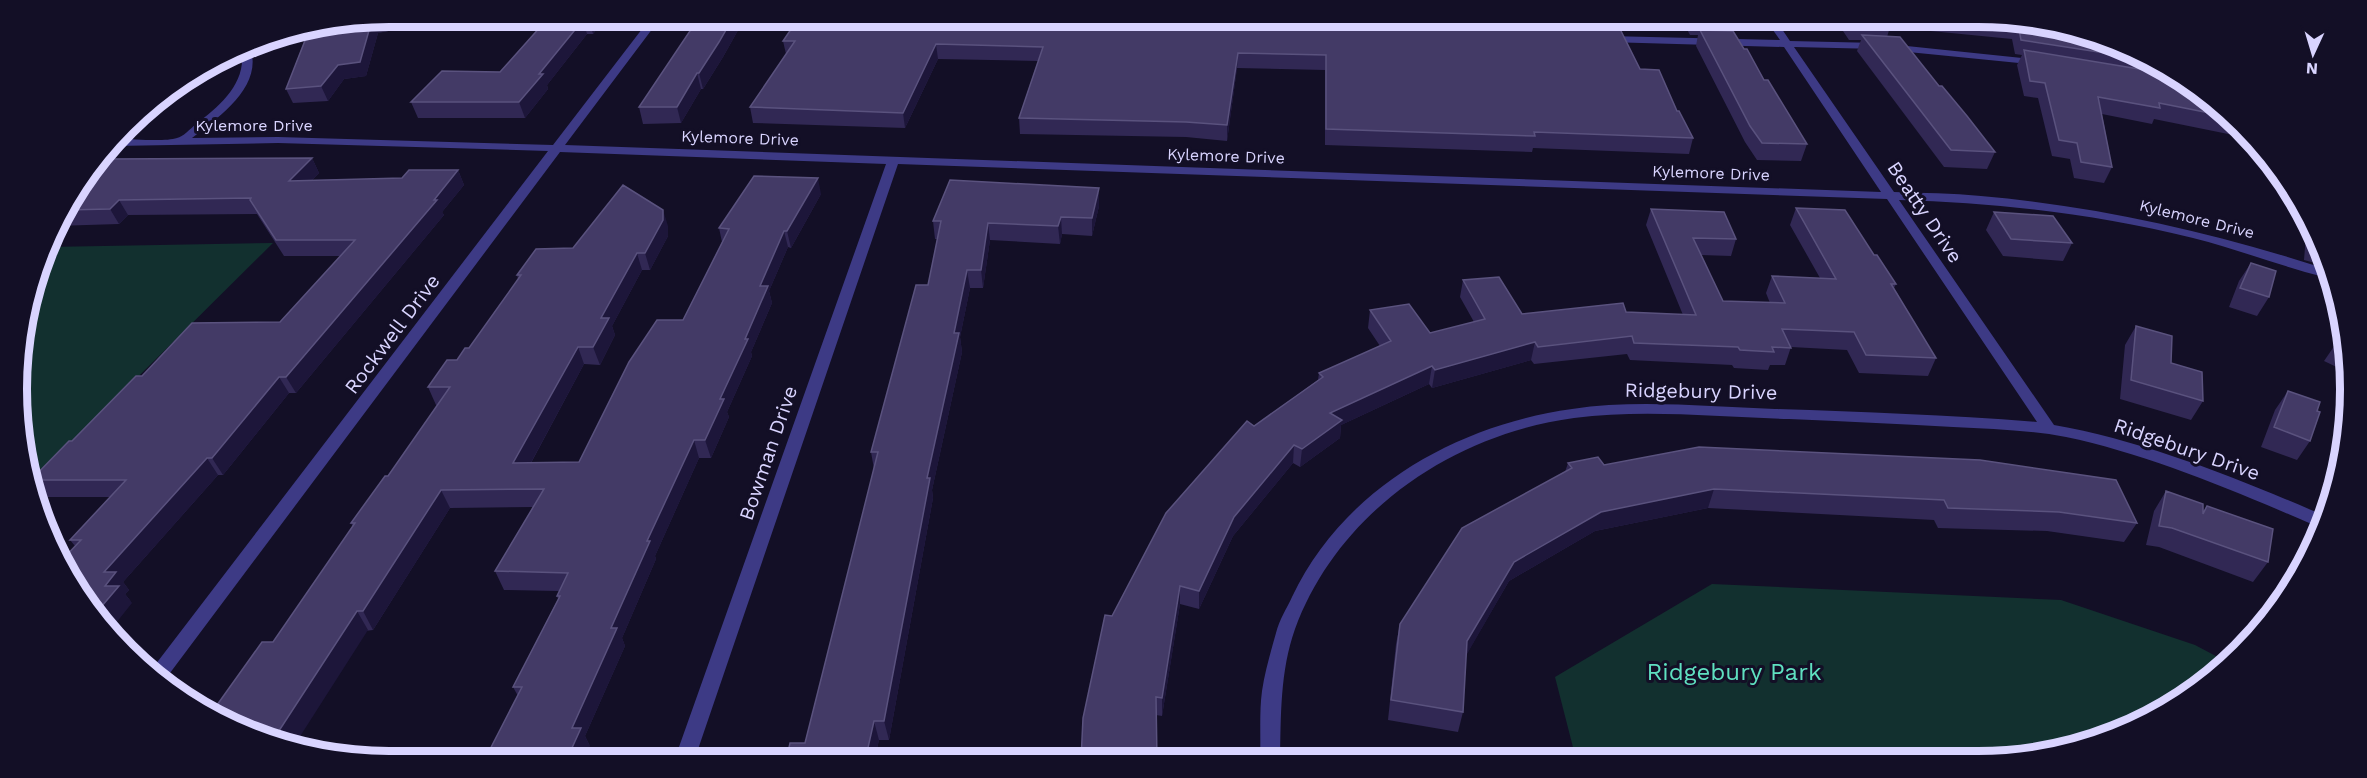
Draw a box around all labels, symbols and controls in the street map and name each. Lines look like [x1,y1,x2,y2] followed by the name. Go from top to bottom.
[2283,24,2343,84] north arrow
[2305,59,2319,78] text: N
[195,116,313,135] street label: Kylemore Drive
[681,126,799,150] street label: Kylemore Drive
[1167,144,1285,168] street label: Kylemore Drive
[1882,157,1968,267] street label: Beatty Drive
[1652,161,1770,185] street label: Kylemore Drive
[2138,196,2256,242] street label: Kylemore Drive
[339,269,445,399] street label: Rockwell Drive
[1624,378,1778,404] street label: Ridgebury Drive
[734,383,802,523] street label: Bowman Drive
[2111,413,2263,485] street label: Ridgebury Drive
[1646,658,1822,686] park label: Ridgebury Park

